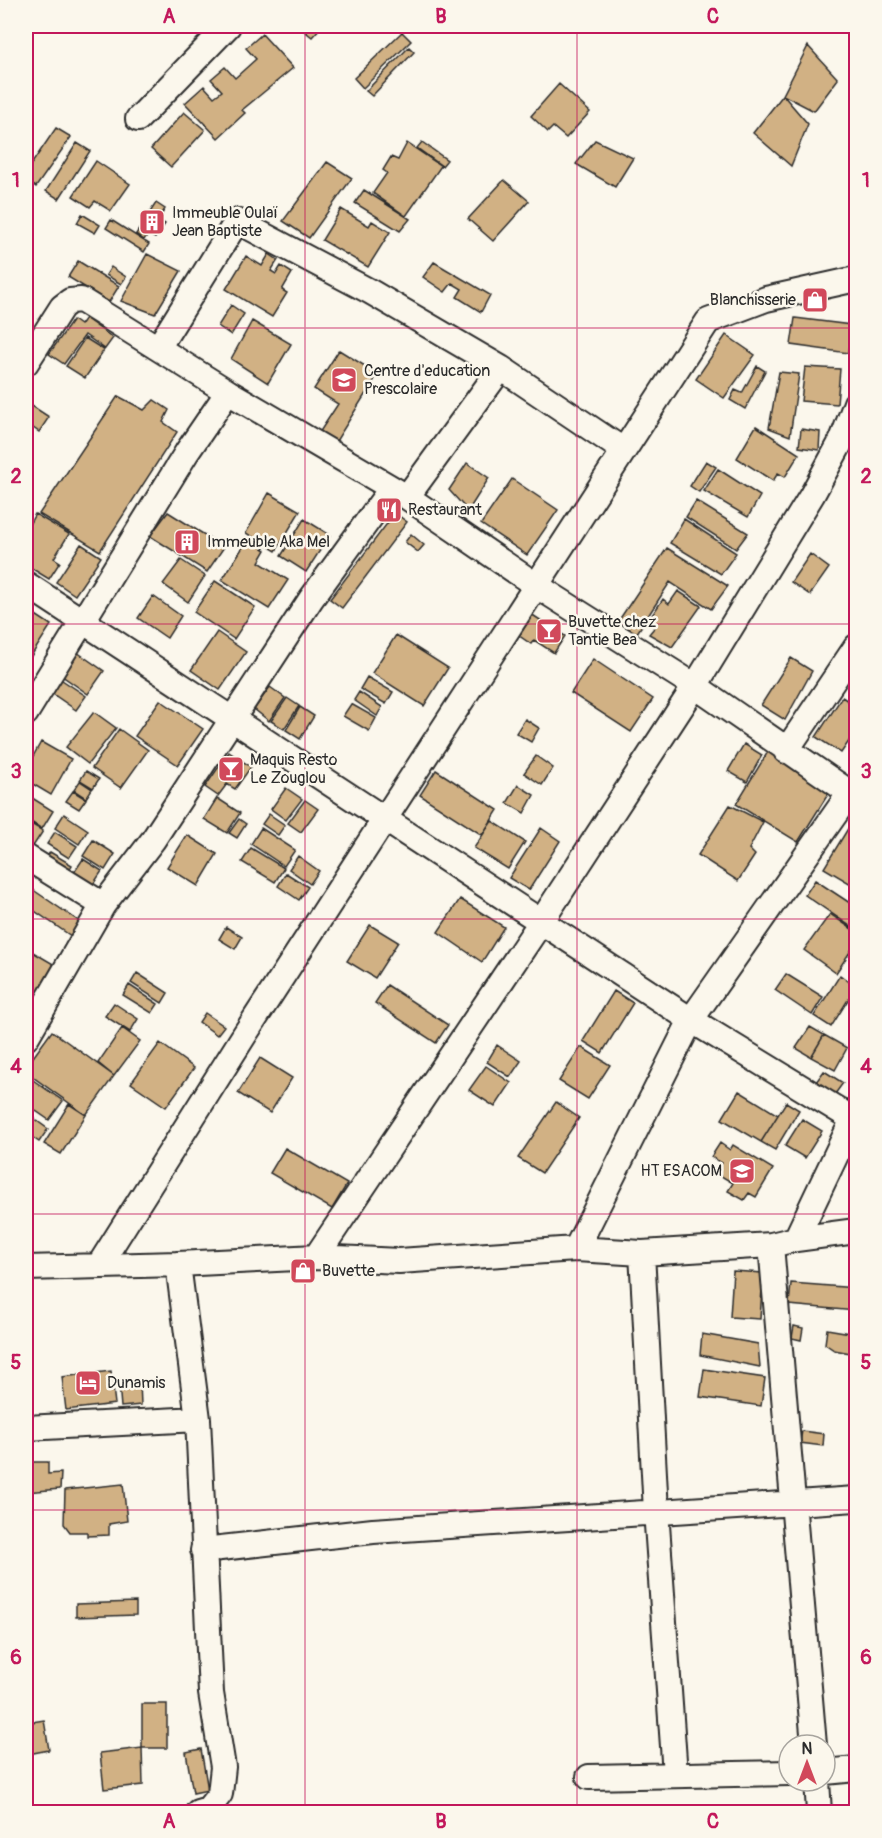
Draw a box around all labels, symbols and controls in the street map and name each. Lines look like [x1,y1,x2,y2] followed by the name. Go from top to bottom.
[163,4,176,29] text: A
[435,4,447,29] text: B
[707,4,719,29] text: C
[12,168,20,193] text: 1
[862,168,870,193] text: 1
[172,203,278,241] place label: Immeuble Oulaï Jean Baptiste
[137,207,167,237] building icon: Immeuble Oulaï Jean Baptiste
[800,285,830,315] shop icon: Blanchisserie
[710,290,796,310] place label: Blanchisserie
[364,361,490,399] place label: Centre d'education Prescolaire
[329,365,359,395] school or university icon: Centre d'education Prescolaire
[10,464,22,489] text: 2
[860,464,872,489] text: 2
[374,495,404,525] restaurant icon: Restaurant
[408,500,482,520] place label: Restaurant
[172,527,202,557] building icon: Immeuble Aka Mel
[207,532,330,552] place label: Immeuble Aka Mel
[568,612,656,650] place label: Buvette chez Tantie Bea
[534,616,564,646] bar icon: Buvette chez Tantie Bea
[250,750,338,788] place label: Maquis Resto Le Zouglou
[216,754,246,784] bar icon: Maquis Resto Le Zouglou
[10,759,22,784] text: 3
[860,759,872,784] text: 3
[10,1054,22,1079] text: 4
[860,1054,872,1079] text: 4
[727,1156,757,1186] school or university icon: HT ESACOM
[641,1161,722,1181] place label: HT ESACOM
[288,1256,318,1286] shop icon: Buvette
[322,1261,375,1281] place label: Buvette
[11,1350,22,1375] text: 5
[861,1350,872,1375] text: 5
[73,1368,103,1398] hotel icon: Dunamis
[107,1373,165,1393] place label: Dunamis
[10,1645,22,1670] text: 6
[860,1645,872,1670] text: 6
[777,1733,837,1793] north arrow
[802,1739,813,1759] text: N
[163,1809,176,1834] text: A
[435,1809,447,1834] text: B
[707,1809,719,1834] text: C

